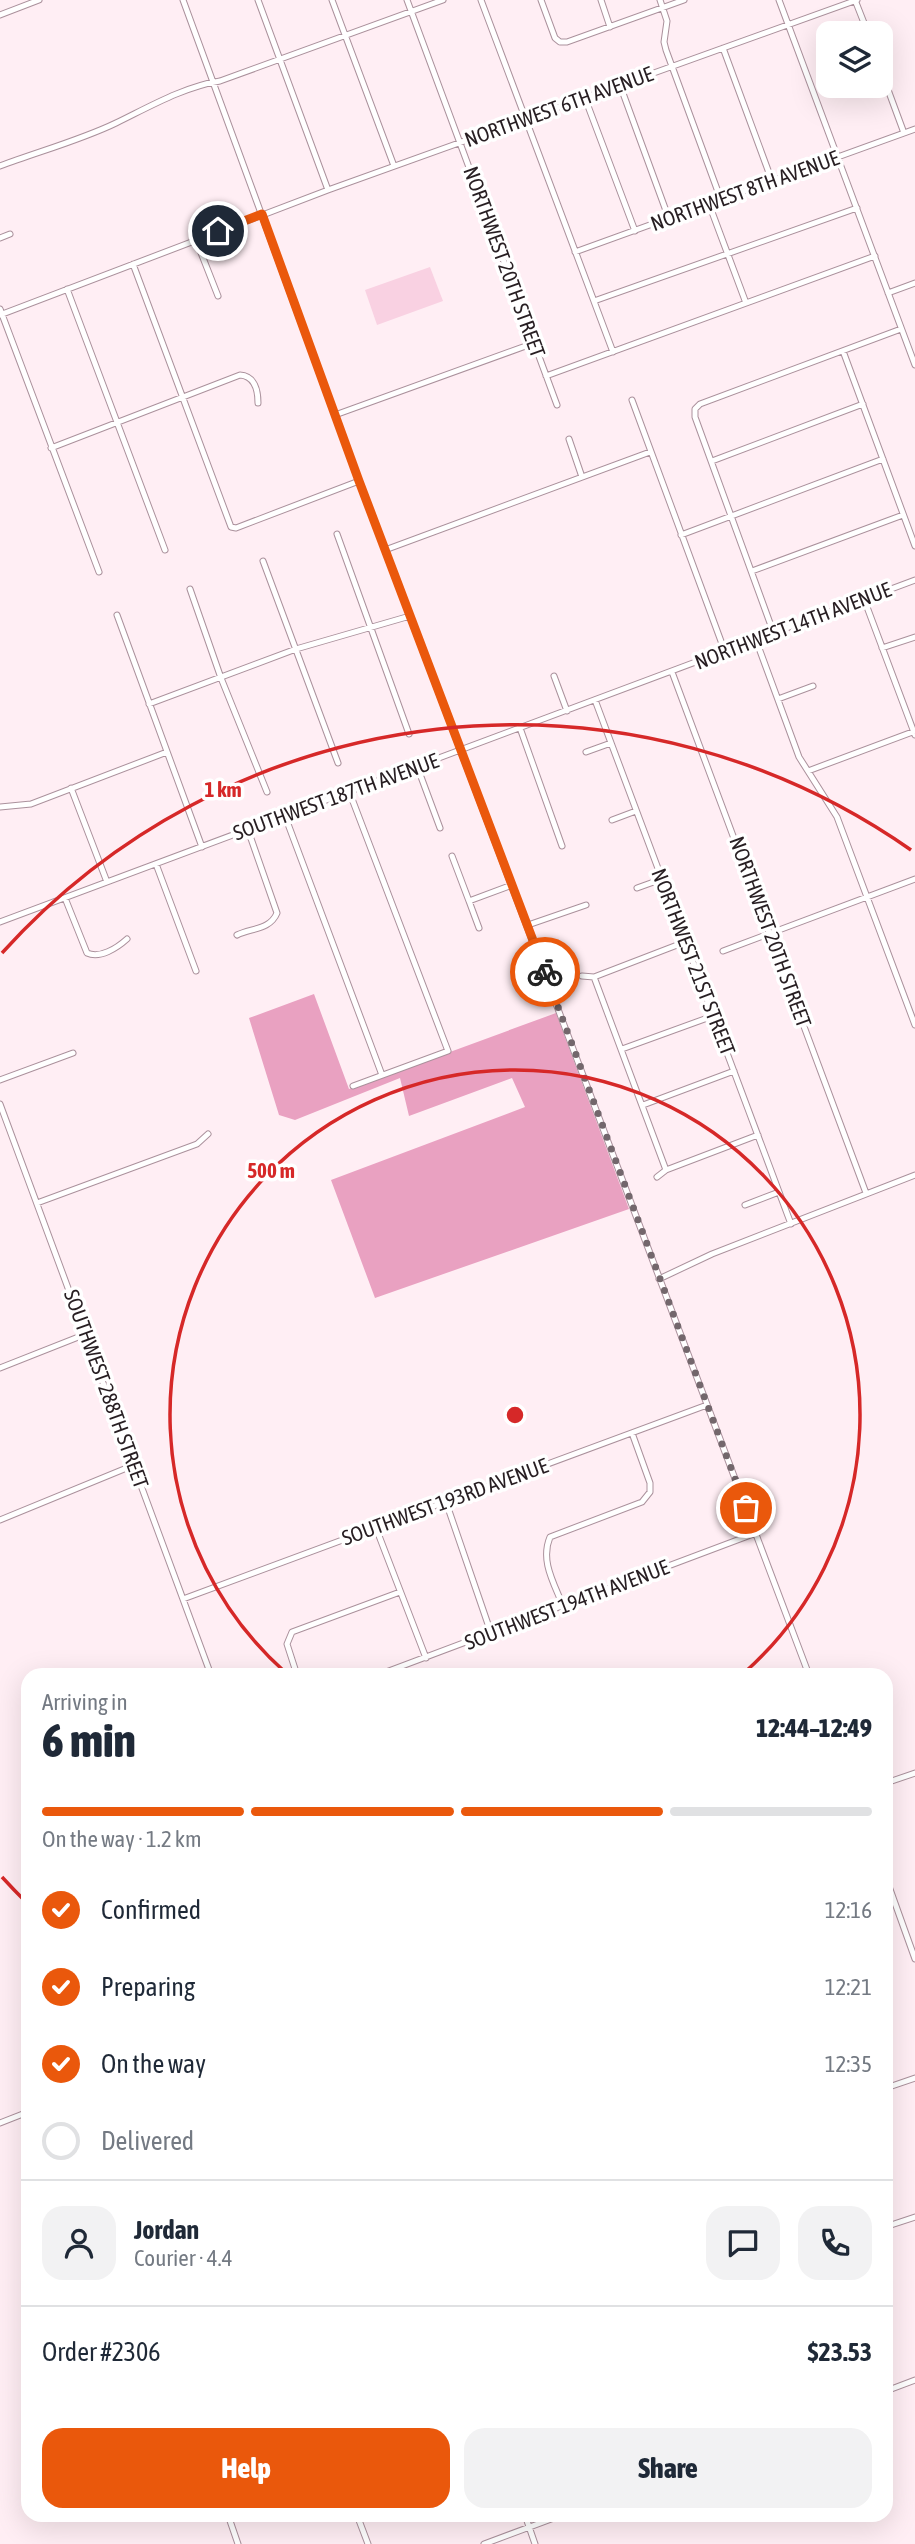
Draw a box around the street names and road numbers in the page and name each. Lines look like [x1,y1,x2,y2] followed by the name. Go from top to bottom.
[461,61,656,151] street label: NORTHWEST 6TH AVENUE
[647,145,842,235] street label: NORTHWEST 8TH AVENUE
[459,163,551,360] street label: NORTHWEST 20TH STREET
[691,576,894,674] street label: NORTHWEST 14TH AVENUE
[230,748,442,844] street label: SOUTHWEST 187TH AVENUE
[725,833,817,1030] street label: NORTHWEST 20TH STREET
[647,865,741,1058] street label: NORTHWEST 21ST STREET
[60,1286,154,1491] street label: SOUTHWEST 288TH STREET
[338,1453,551,1550] street label: SOUTHWEST 193RD AVENUE
[461,1554,672,1654] street label: SOUTHWEST 194TH AVENUE

